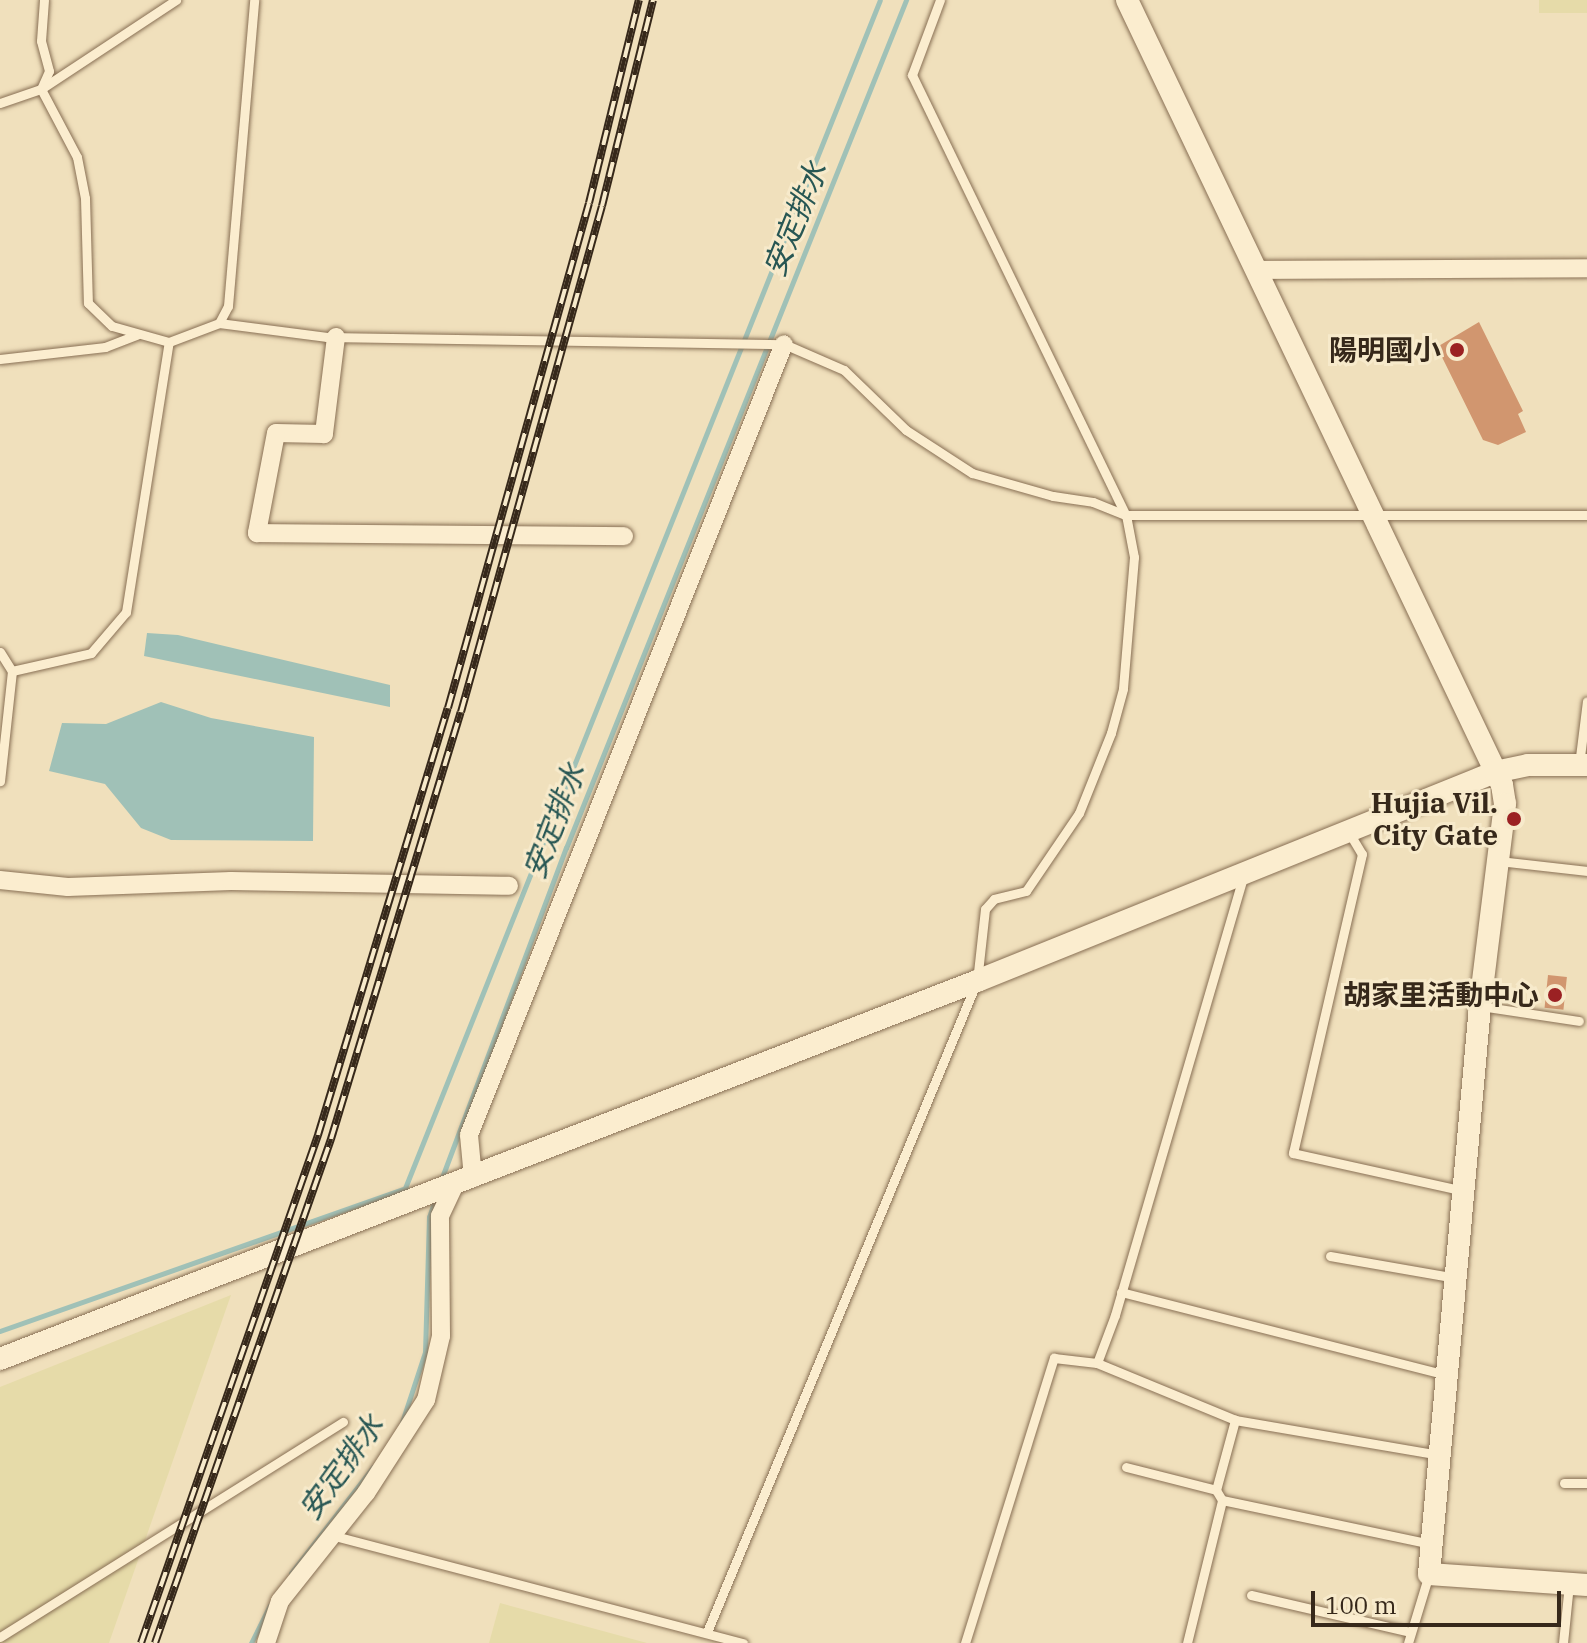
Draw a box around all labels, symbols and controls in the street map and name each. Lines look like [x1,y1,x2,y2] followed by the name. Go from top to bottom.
[756,157,834,281] water label: 安定排水
[1329,333,1441,367] place label: 陽明國小
[1448,341,1466,359] marker: 陽明國小
[516,759,592,883] water label: 安定排水
[1371,786,1498,852] place label: Hujia Vil. City Gate
[1505,810,1523,828] marker: Hujia Vil. City Gate
[1343,978,1539,1012] place label: 胡家里活動中心
[1546,986,1564,1004] marker: 胡家里活動中心
[291,1408,391,1526] water label: 安定排水
[1315,1575,1565,1625] scale bar
[1325,1589,1397,1621] text: 100 m

